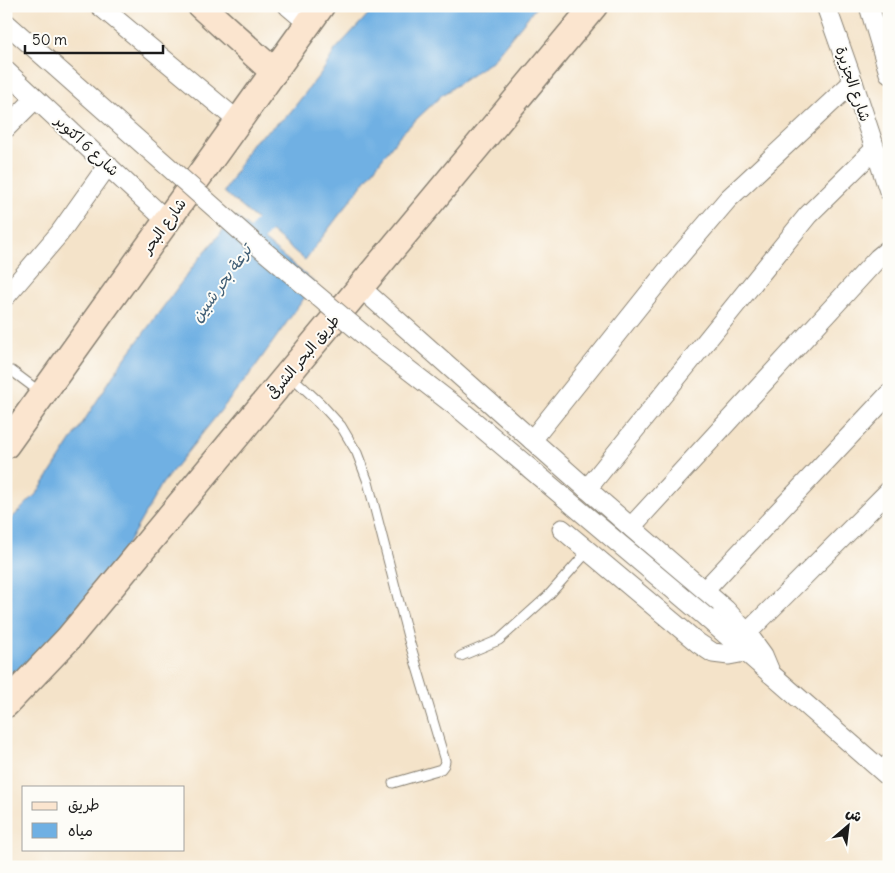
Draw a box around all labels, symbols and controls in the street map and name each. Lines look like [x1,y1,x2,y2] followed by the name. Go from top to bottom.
[25,22,162,54] scale bar
[32,30,67,49] text: 50 m
[831,44,875,124] street label: شارع الجزيرة
[49,110,123,181] street label: شارع 6 اكتوبر
[136,194,191,259] street label: شارع البحر
[186,238,258,326] water label: ترعة بحر شبين
[261,310,343,403] street label: طريق البحر الشرقى
[22,786,185,850] legend
[68,795,100,814] text: طريق
[822,800,872,850] north arrow
[843,803,865,826] text: ش
[68,821,93,840] text: مياه

